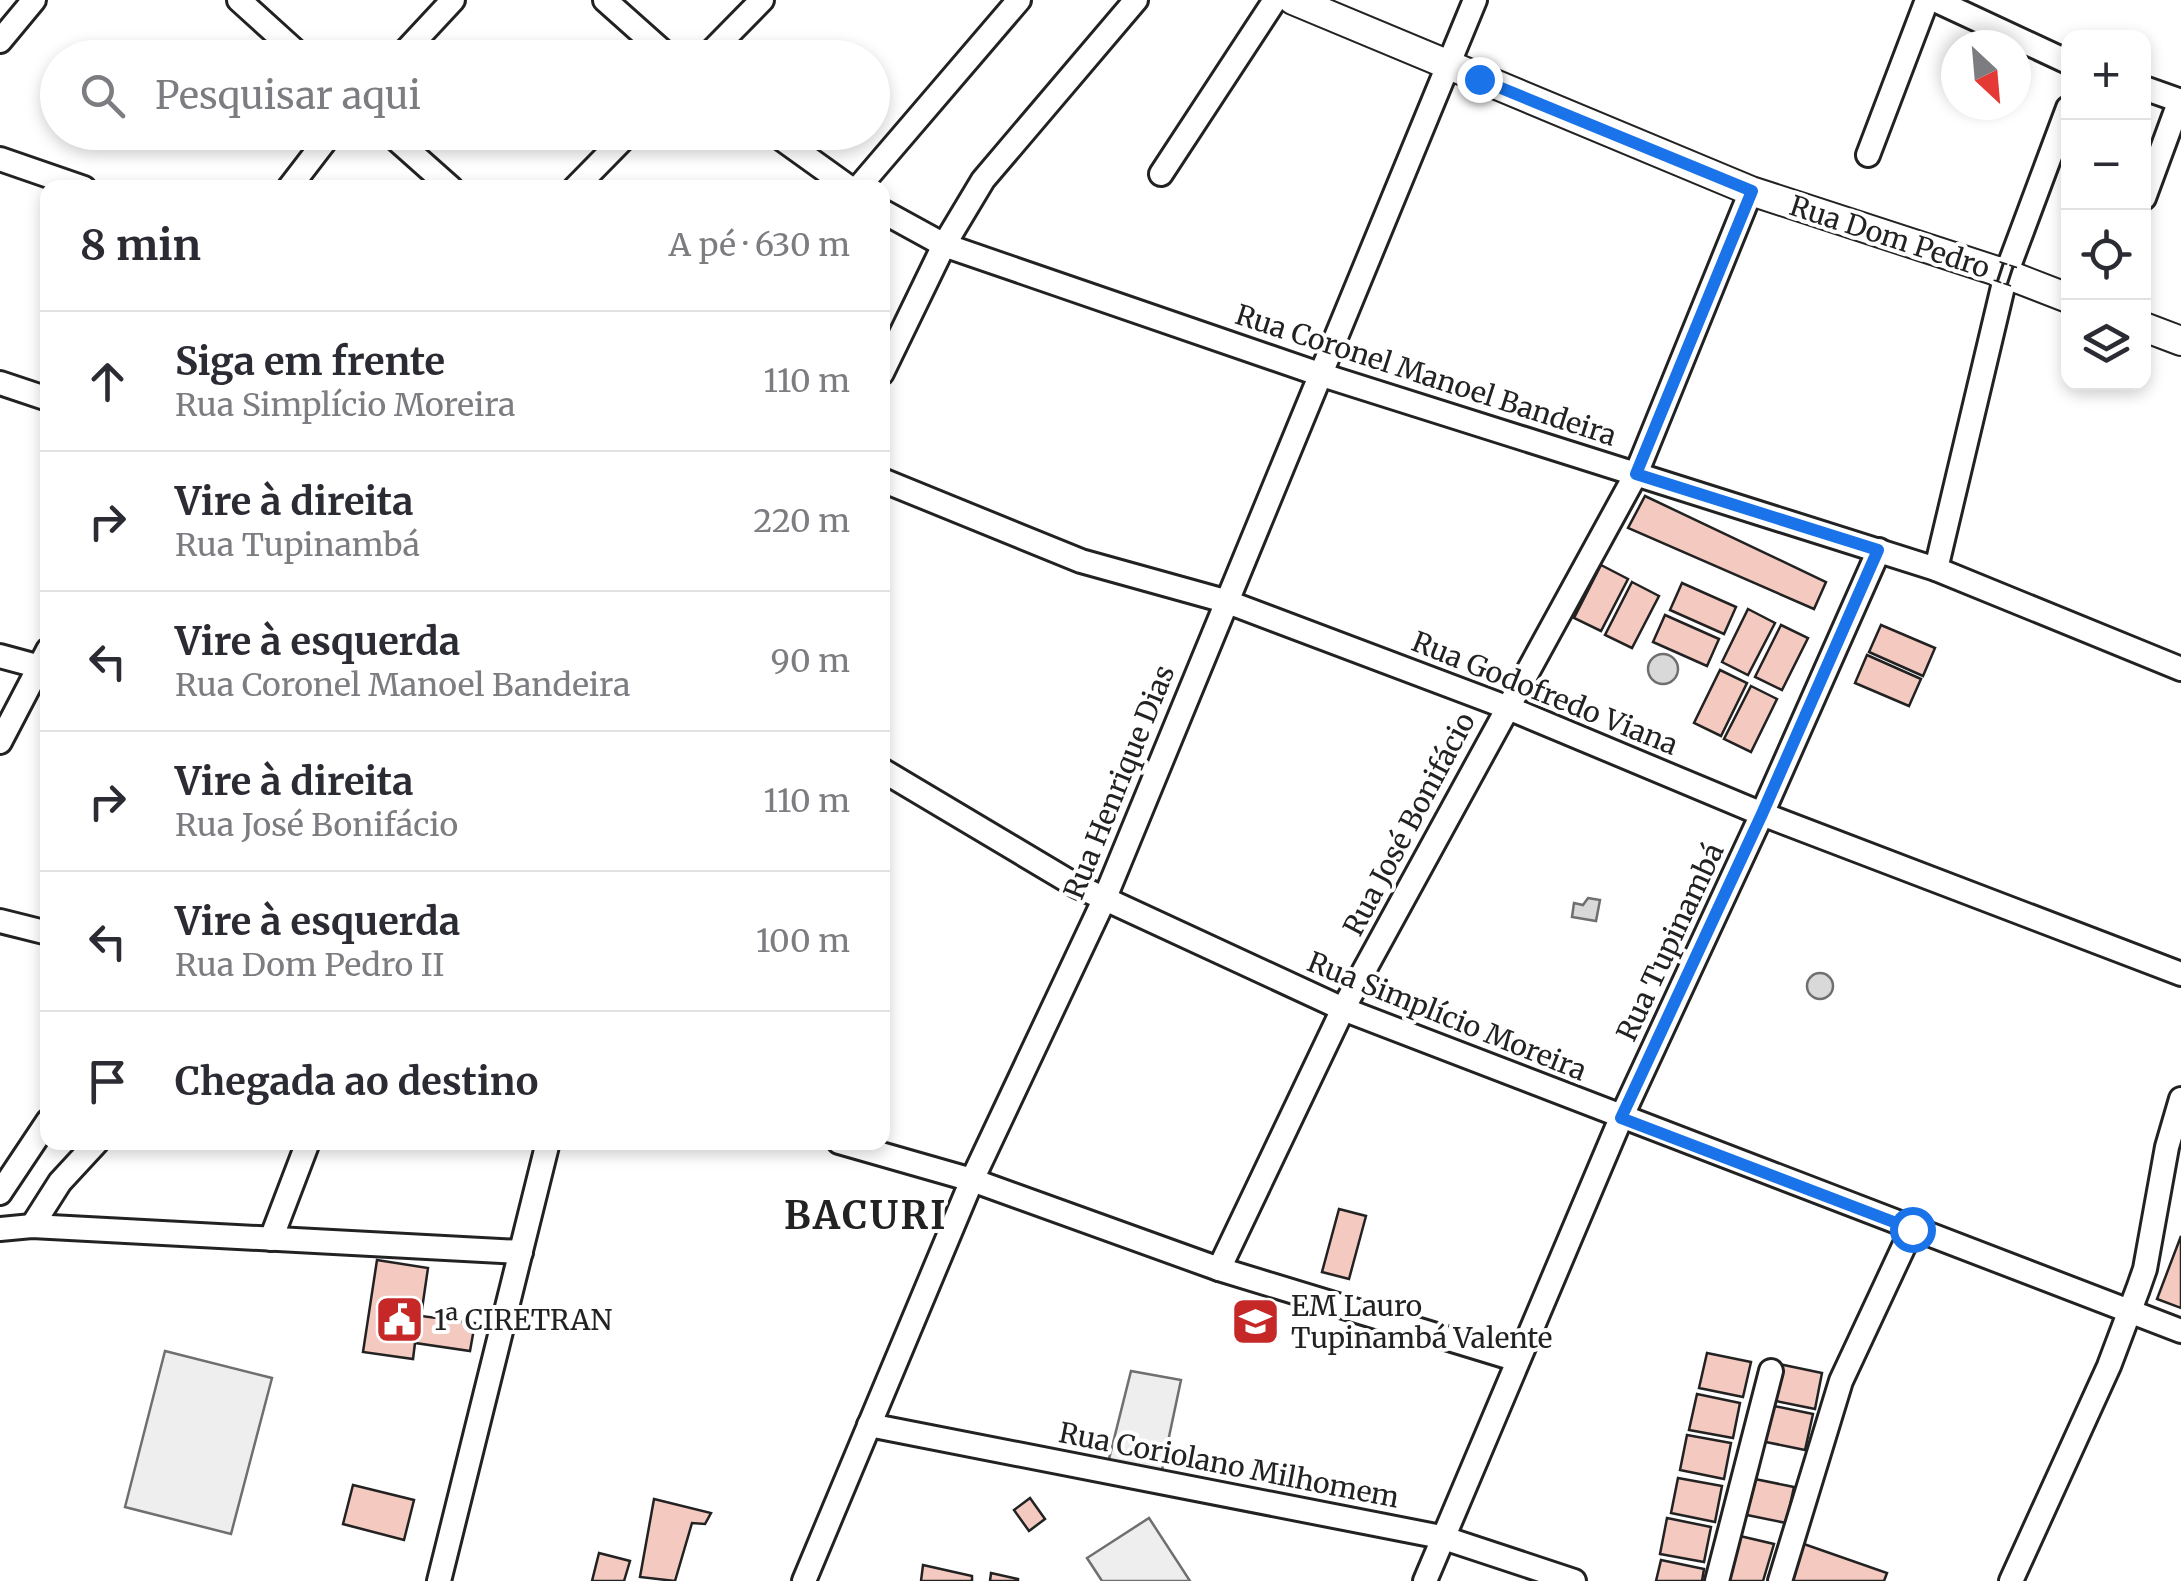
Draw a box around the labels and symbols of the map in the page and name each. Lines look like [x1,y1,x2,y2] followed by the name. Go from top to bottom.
[1941,30,2031,120] north arrow
[1457,57,1503,103] route end
[1785,187,2021,295] street label: Rua Dom Pedro II
[1231,296,1621,454] street label: Rua Coronel Manoel Bandeira
[1407,623,1683,763] street label: Rua Godofredo Viana
[1056,660,1182,904] street label: Rua Henrique Dias
[1335,706,1483,942] street label: Rua José Bonifácio
[1608,837,1732,1047] street label: Rua Tupinambá
[1302,944,1592,1088] street label: Rua Simplício Moreira
[784,1192,948,1239] district label: BACURI
[1890,1207,1936,1253] route start
[1291,1288,1552,1356] place label: EM Lauro Tupinambá Valente
[373,1294,425,1346] public building icon: 1ª CIRETRAN
[1230,1296,1282,1348] school or university icon: EM Lauro Tupinambá Valente
[434,1302,612,1338] place label: 1ª CIRETRAN
[1056,1414,1402,1516] street label: Rua Coriolano Milhomem

